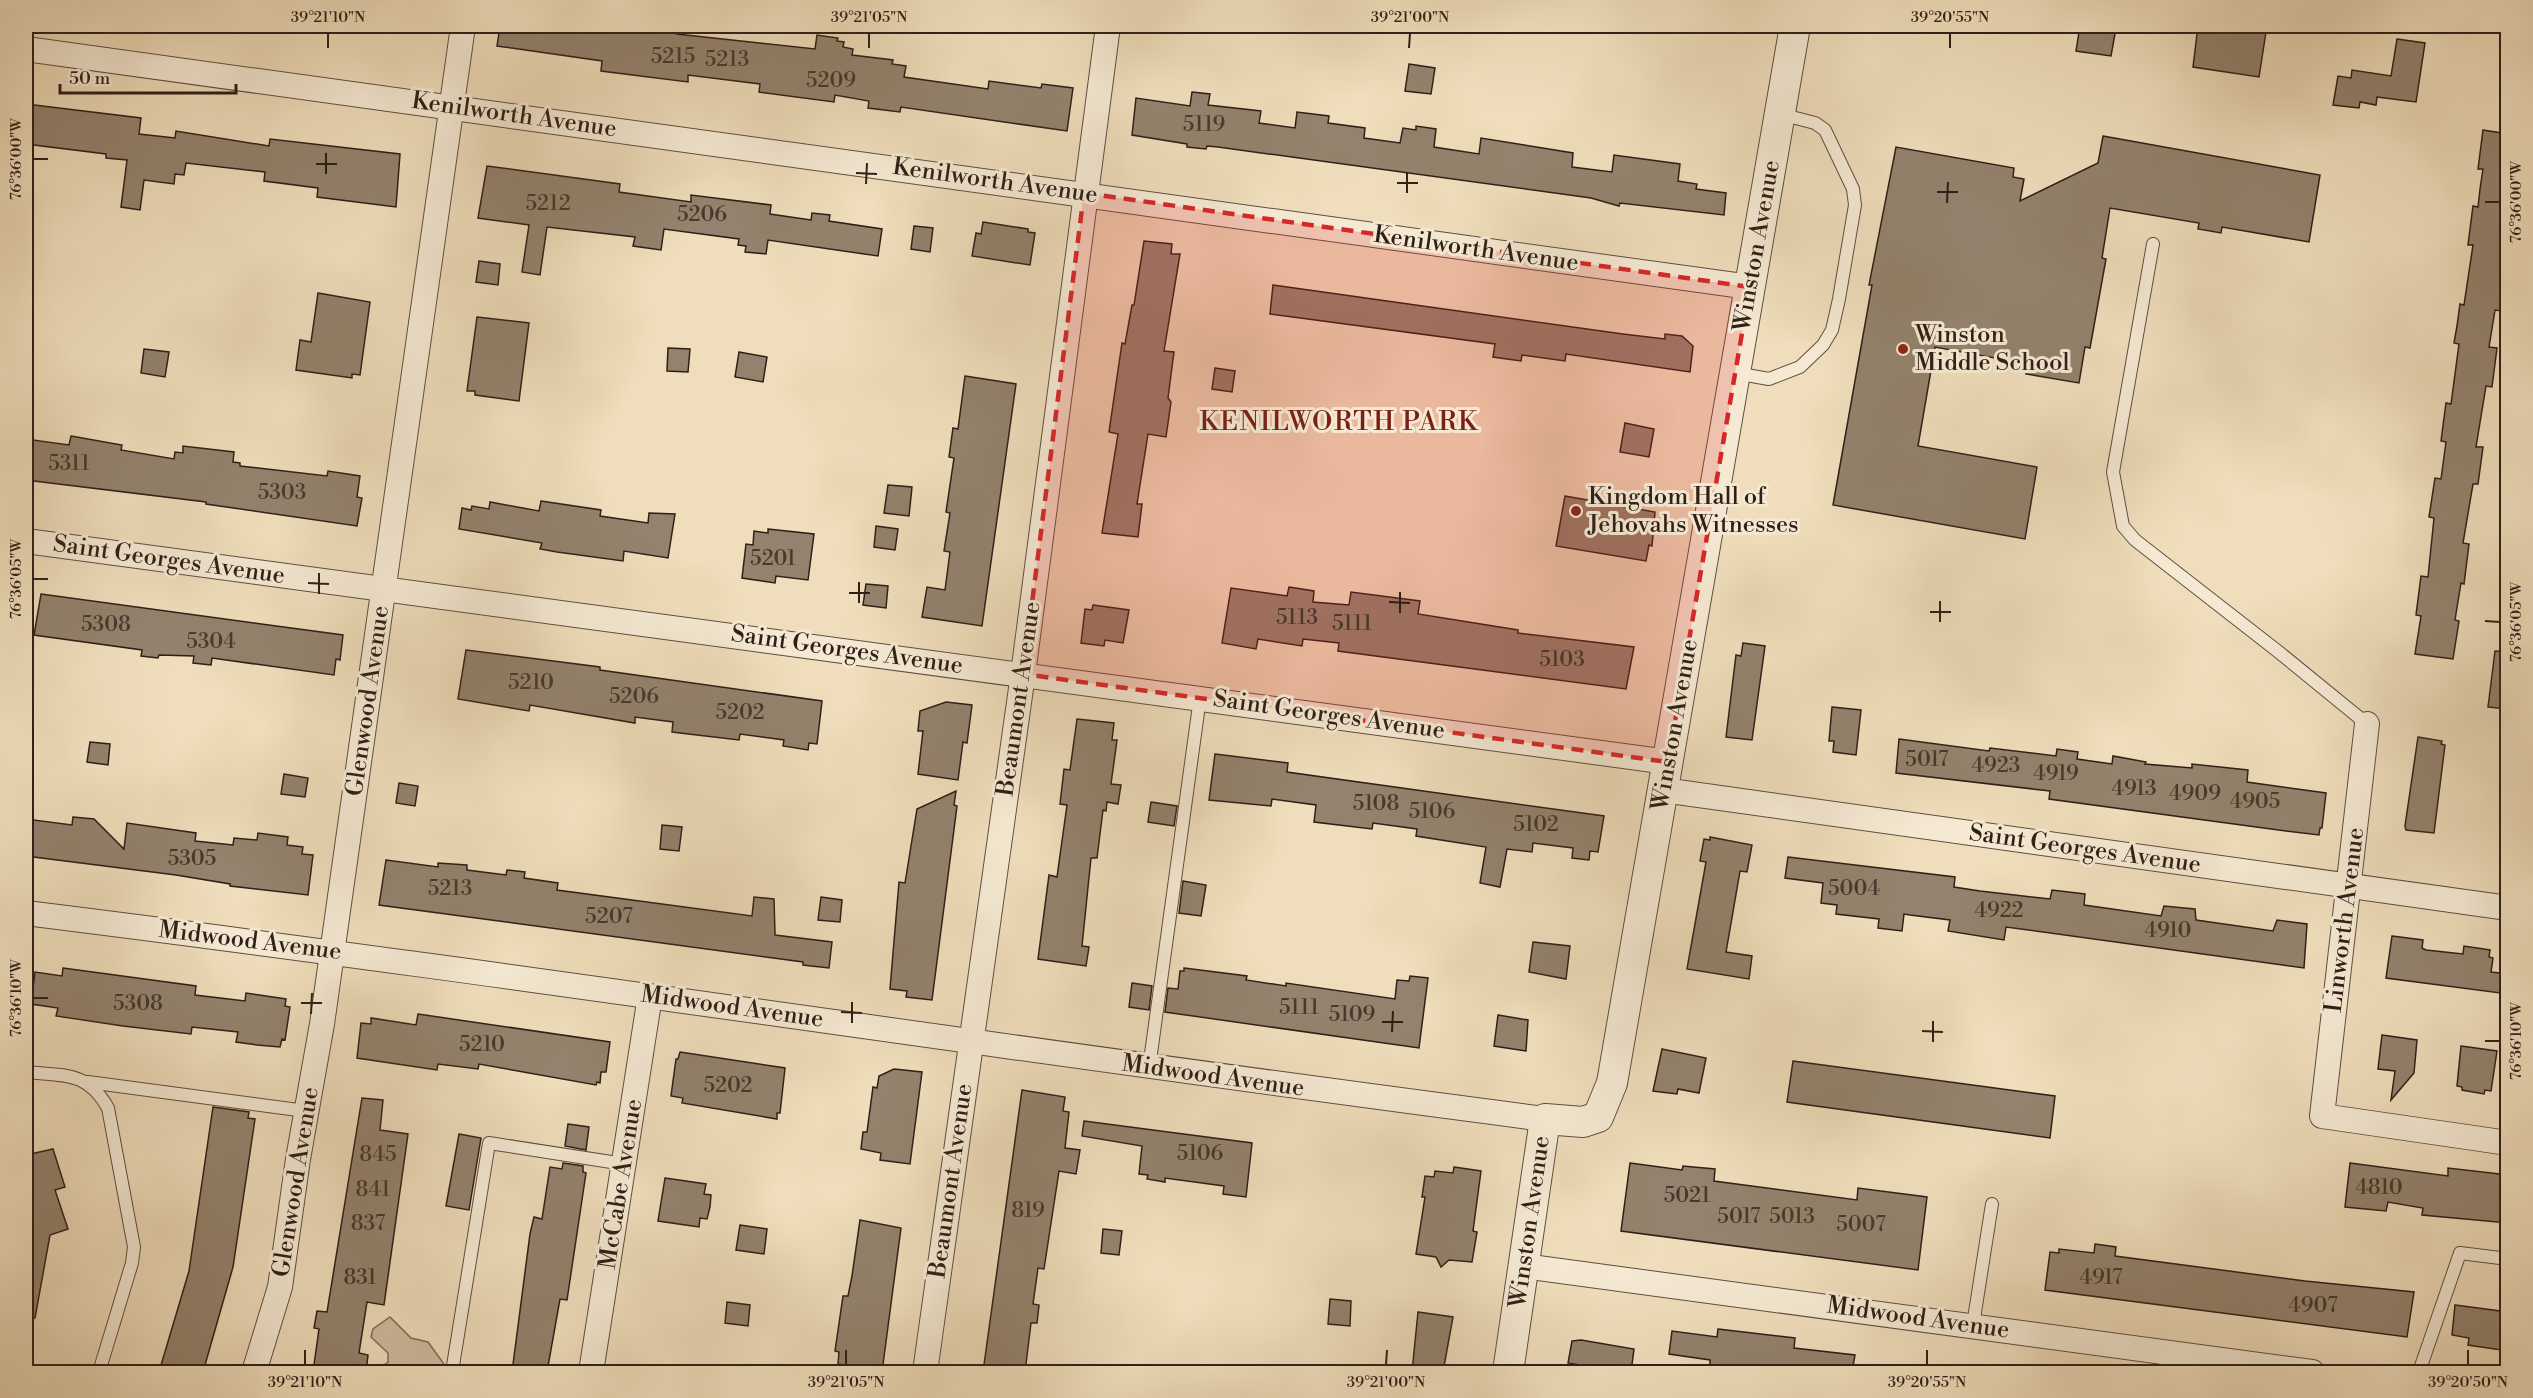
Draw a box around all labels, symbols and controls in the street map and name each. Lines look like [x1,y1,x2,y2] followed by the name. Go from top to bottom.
[291,8,365,27] text: 39°21'10"N
[831,8,907,27] text: 39°21'05"N
[1371,8,1449,27] text: 39°21'00"N
[1911,8,1989,27] text: 39°20'55"N
[651,44,695,70] house number: 5215
[705,47,749,73] house number: 5213
[60,57,236,95] scale bar
[69,67,111,90] text: 50 m
[806,68,856,94] house number: 5209
[410,86,618,144] street label: Kenilworth Avenue
[1183,112,1225,138] house number: 5119
[7,118,26,200] text: 76°36'00"W
[891,152,1099,210] street label: Kenilworth Avenue
[1727,158,1787,335] street label: Winston Avenue
[2507,161,2526,243] text: 76°36'00"W
[525,191,571,217] house number: 5212
[677,202,727,228] house number: 5206
[1372,220,1580,278] street label: Kenilworth Avenue
[1914,320,2070,378] place label: Winston Middle School
[1896,342,1910,356] marker: Winston Middle School
[1199,406,1479,438] district label: KENILWORTH PARK
[48,451,90,477] house number: 5311
[258,480,306,506] house number: 5303
[1587,482,1799,540] place label: Kingdom Hall of Jehovahs Witnesses
[1569,504,1583,518] marker: Kingdom Hall of Jehovahs Witnesses
[51,529,287,591] street label: Saint Georges Avenue
[7,539,26,619] text: 76°36'05"W
[750,546,796,572] house number: 5201
[2507,582,2526,662] text: 76°36'05"W
[990,600,1048,799] street label: Beaumont Avenue
[340,604,396,798] street label: Glenwood Avenue
[1276,605,1318,631] house number: 5113
[1332,611,1372,637] house number: 5111
[81,612,131,638] house number: 5308
[729,619,965,681] street label: Saint Georges Avenue
[186,629,236,655] house number: 5304
[1645,637,1705,814] street label: Winston Avenue
[1539,647,1585,673] house number: 5103
[508,670,554,696] house number: 5210
[609,684,659,710] house number: 5206
[1211,684,1447,746] street label: Saint Georges Avenue
[715,700,765,726] house number: 5202
[1905,747,1949,773] house number: 5017
[1972,753,2020,779] house number: 4923
[2033,761,2079,787] house number: 4919
[2111,776,2157,802] house number: 4913
[2169,781,2221,807] house number: 4909
[2230,789,2280,815] house number: 4905
[1353,791,1399,817] house number: 5108
[1409,799,1456,825] house number: 5106
[1513,812,1559,838] house number: 5102
[1967,818,2203,880] street label: Saint Georges Avenue
[2319,826,2371,1014] street label: Linworth Avenue
[168,846,216,872] house number: 5305
[428,876,472,902] house number: 5213
[1828,876,1880,902] house number: 5004
[1974,898,2024,924] house number: 4922
[585,904,633,930] house number: 5207
[157,915,343,967] street label: Midwood Avenue
[2145,918,2191,944] house number: 4910
[7,959,26,1037] text: 76°36'10"W
[639,979,825,1035] street label: Midwood Avenue
[113,991,163,1017] house number: 5308
[1279,995,1319,1021] house number: 5111
[1329,1002,1375,1028] house number: 5109
[2507,1002,2526,1080] text: 76°36'10"W
[459,1032,505,1058] house number: 5210
[1120,1048,1306,1104] street label: Midwood Avenue
[703,1073,753,1099] house number: 5202
[922,1082,980,1281] street label: Beaumont Avenue
[266,1085,326,1279] street label: Glenwood Avenue
[593,1097,649,1271] street label: McCabe Avenue
[1503,1134,1557,1311] street label: Winston Avenue
[1177,1141,1224,1167] house number: 5106
[359,1142,397,1168] house number: 845
[2355,1175,2403,1201] house number: 4810
[356,1177,390,1203] house number: 841
[1664,1183,1710,1209] house number: 5021
[1011,1198,1045,1224] house number: 819
[1717,1204,1761,1230] house number: 5017
[1769,1204,1815,1230] house number: 5013
[351,1211,386,1237] house number: 837
[1836,1212,1886,1238] house number: 5007
[343,1265,377,1291] house number: 831
[2079,1265,2123,1291] house number: 4917
[1825,1290,2011,1346] street label: Midwood Avenue
[2288,1293,2338,1319] house number: 4907
[268,1373,342,1392] text: 39°21'10"N
[808,1373,884,1392] text: 39°21'05"N
[1347,1373,1425,1392] text: 39°21'00"N
[1888,1373,1966,1392] text: 39°20'55"N
[2428,1373,2508,1392] text: 39°20'50"N

